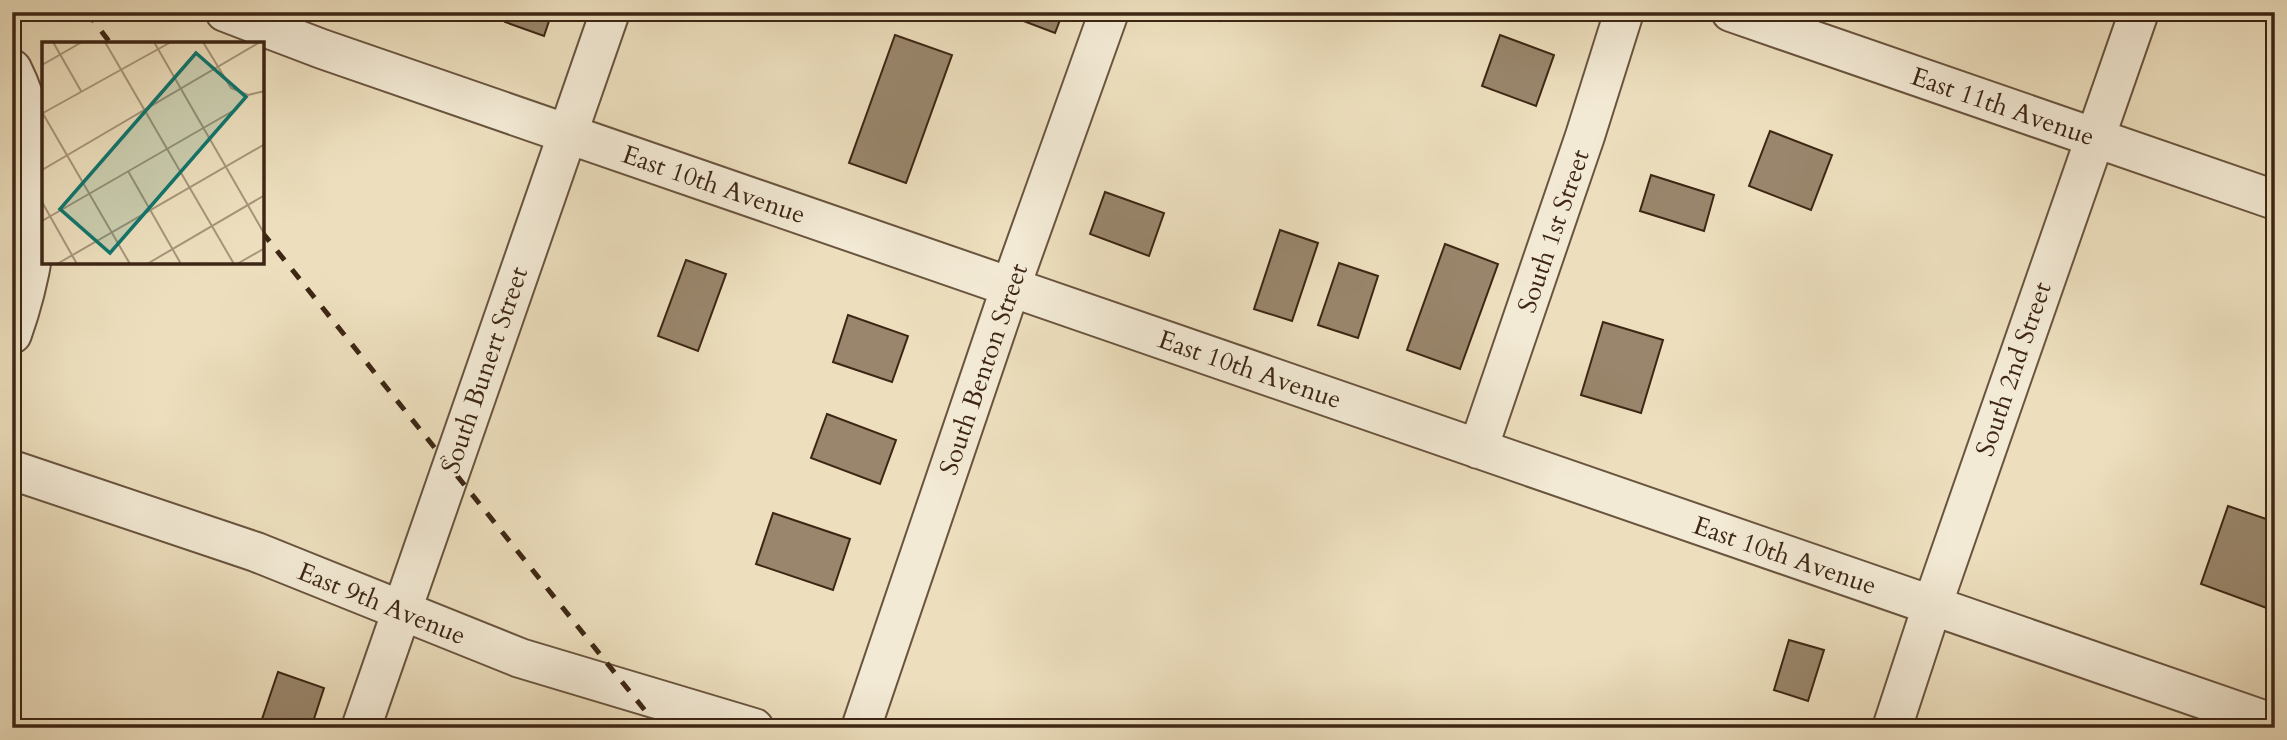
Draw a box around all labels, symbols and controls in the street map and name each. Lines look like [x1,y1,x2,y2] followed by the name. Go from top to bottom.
[42,42,264,264] inset map
[1907,59,2099,154] street label: East 11th Avenue
[618,137,810,232] street label: East 10th Avenue
[1509,145,1598,318] street label: South 1st Street
[931,259,1036,480] street label: South Benton Street
[433,262,536,478] street label: South Bunert Street
[1967,277,2060,461] street label: South 2nd Street
[1154,322,1346,417] street label: East 10th Avenue
[1689,508,1881,603] street label: East 10th Avenue
[293,554,471,653] street label: East 9th Avenue

